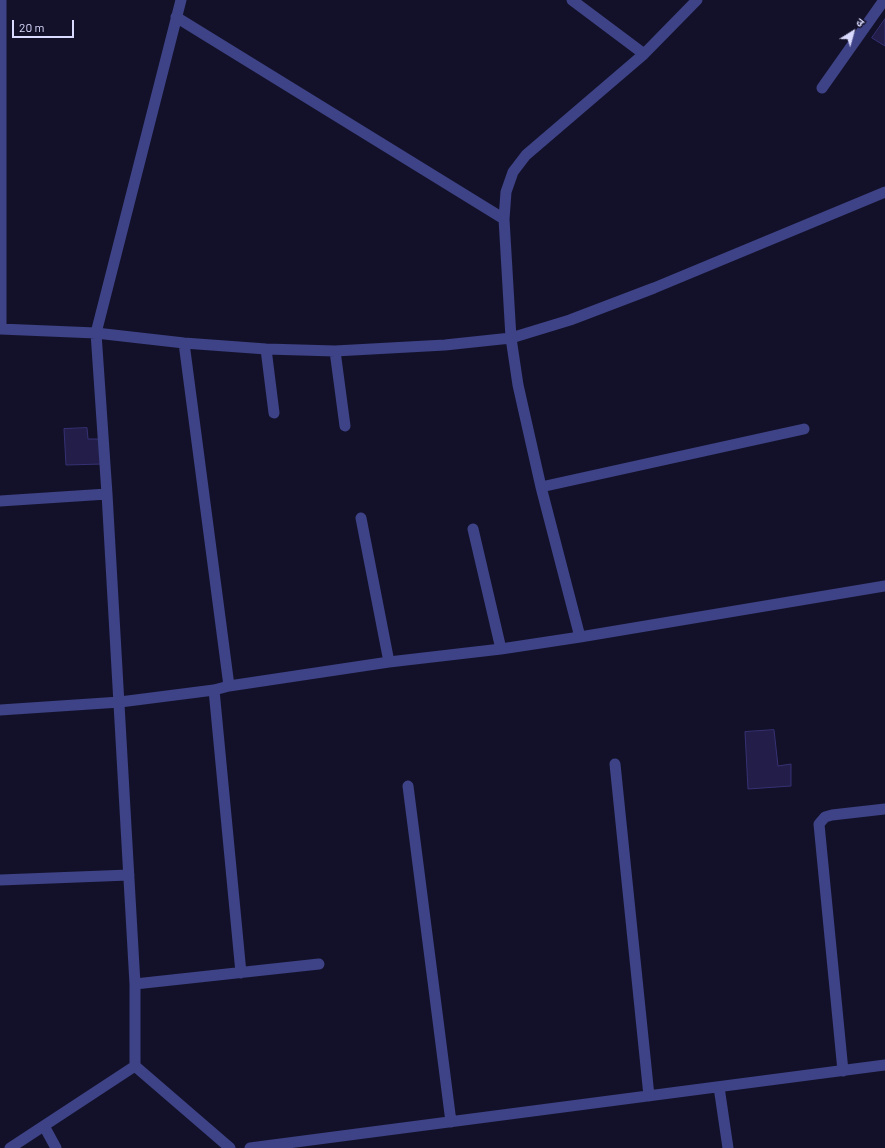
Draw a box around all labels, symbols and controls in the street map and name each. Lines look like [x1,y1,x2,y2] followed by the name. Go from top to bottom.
[14,12,76,38] scale bar
[833,12,873,52] north arrow
[854,15,867,29] text: उ
[19,20,45,34] text: 20 m

